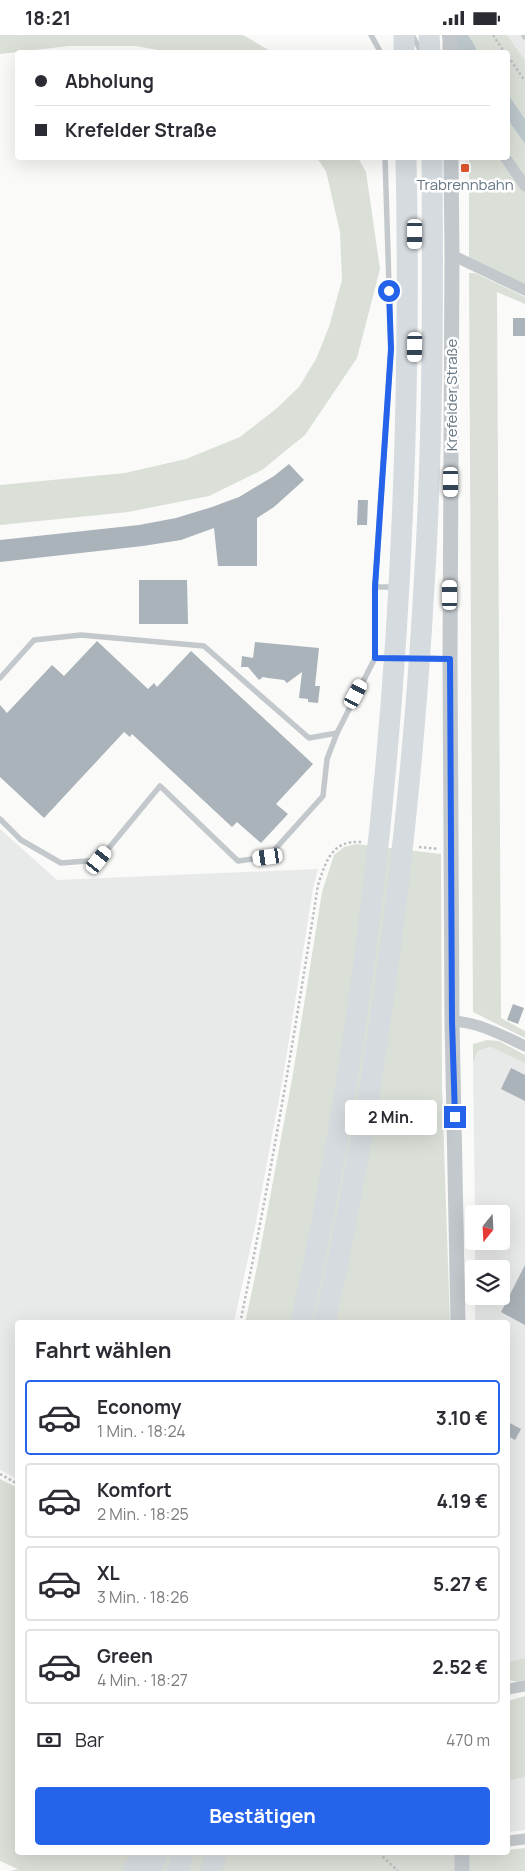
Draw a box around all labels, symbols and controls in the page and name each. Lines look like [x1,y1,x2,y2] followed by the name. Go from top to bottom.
[25,5,71,31] text: 18:21
[65,68,154,94] text: Abholung
[65,117,217,143] text: Krefelder Straße
[459,162,471,174] marker: Trabrennbahn
[416,174,514,195] place label: Trabrennbahn
[407,219,422,249] car
[378,280,400,302] route start
[407,332,422,362] car
[441,338,462,451] street label: Krefelder Straße
[443,467,458,497] car
[442,580,457,610] car
[342,677,369,711] car
[83,844,114,876] car
[252,847,283,867] car
[345,1099,438,1135] callout: 2 Min.
[368,1106,414,1128] text: 2 Min.
[444,1106,466,1128] route end
[465,1205,510,1250] north arrow
[465,1205,510,1305] map controls
[465,1260,510,1305] button: layers
[35,1335,172,1365] text: Fahrt wählen
[97,1394,181,1420] text: Economy
[37,1395,82,1440] icon: car
[436,1405,488,1431] text: 3.10 €
[97,1420,186,1442] text: 1 Min. · 18:24
[97,1477,172,1503] text: Komfort
[37,1478,82,1523] icon: car
[436,1488,488,1514] text: 4.19 €
[97,1503,189,1525] text: 2 Min. · 18:25
[97,1560,120,1586] text: XL
[37,1561,82,1606] icon: car
[433,1571,488,1597] text: 5.27 €
[97,1586,189,1608] text: 3 Min. · 18:26
[97,1643,153,1669] text: Green
[37,1644,82,1689] icon: car
[432,1654,488,1680] text: 2.52 €
[97,1669,188,1691] text: 4 Min. · 18:27
[35,1726,63,1754] icon: cash
[75,1727,104,1753] text: Bar
[446,1729,490,1751] text: 470 m
[35,1787,490,1845] button: Bestätigen

